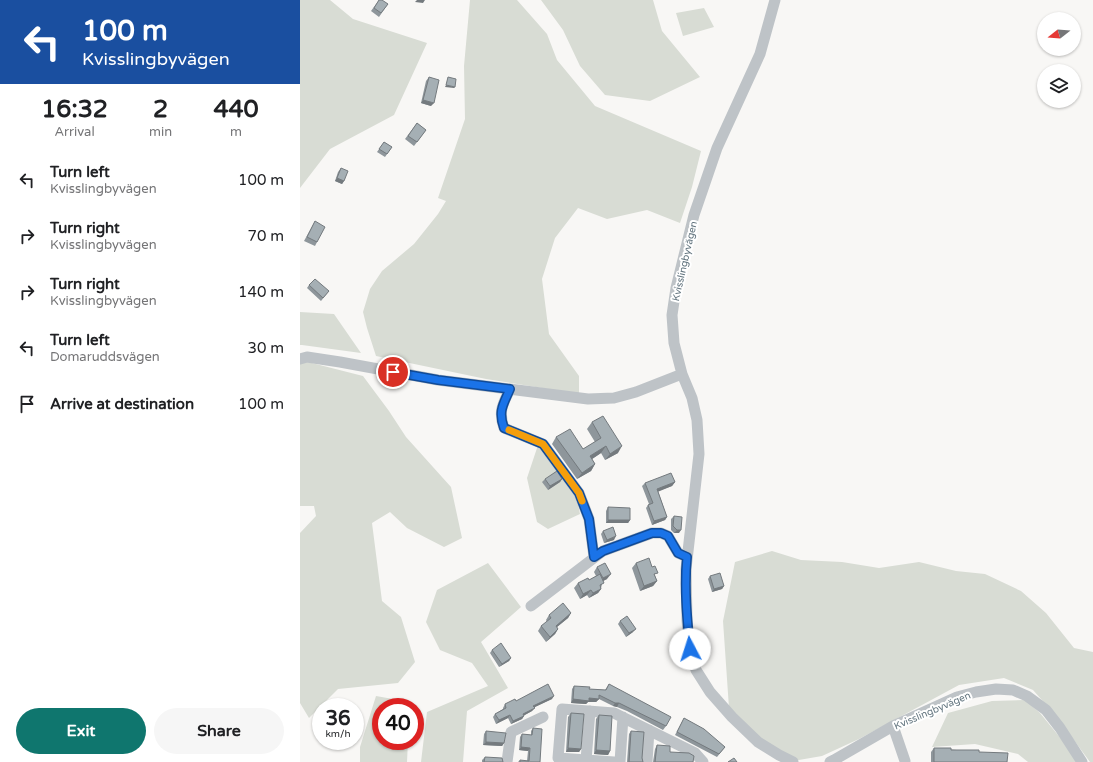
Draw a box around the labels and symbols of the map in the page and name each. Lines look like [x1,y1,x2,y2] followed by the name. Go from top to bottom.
[1037,12,1081,56] north arrow
[670,220,700,303] street label: Kvisslingbyvägen
[376,355,410,389] pin
[669,628,711,670] position arrow
[892,689,972,732] street label: Kvisslingbyvägen
[372,698,424,750] speed limit sign: 40

